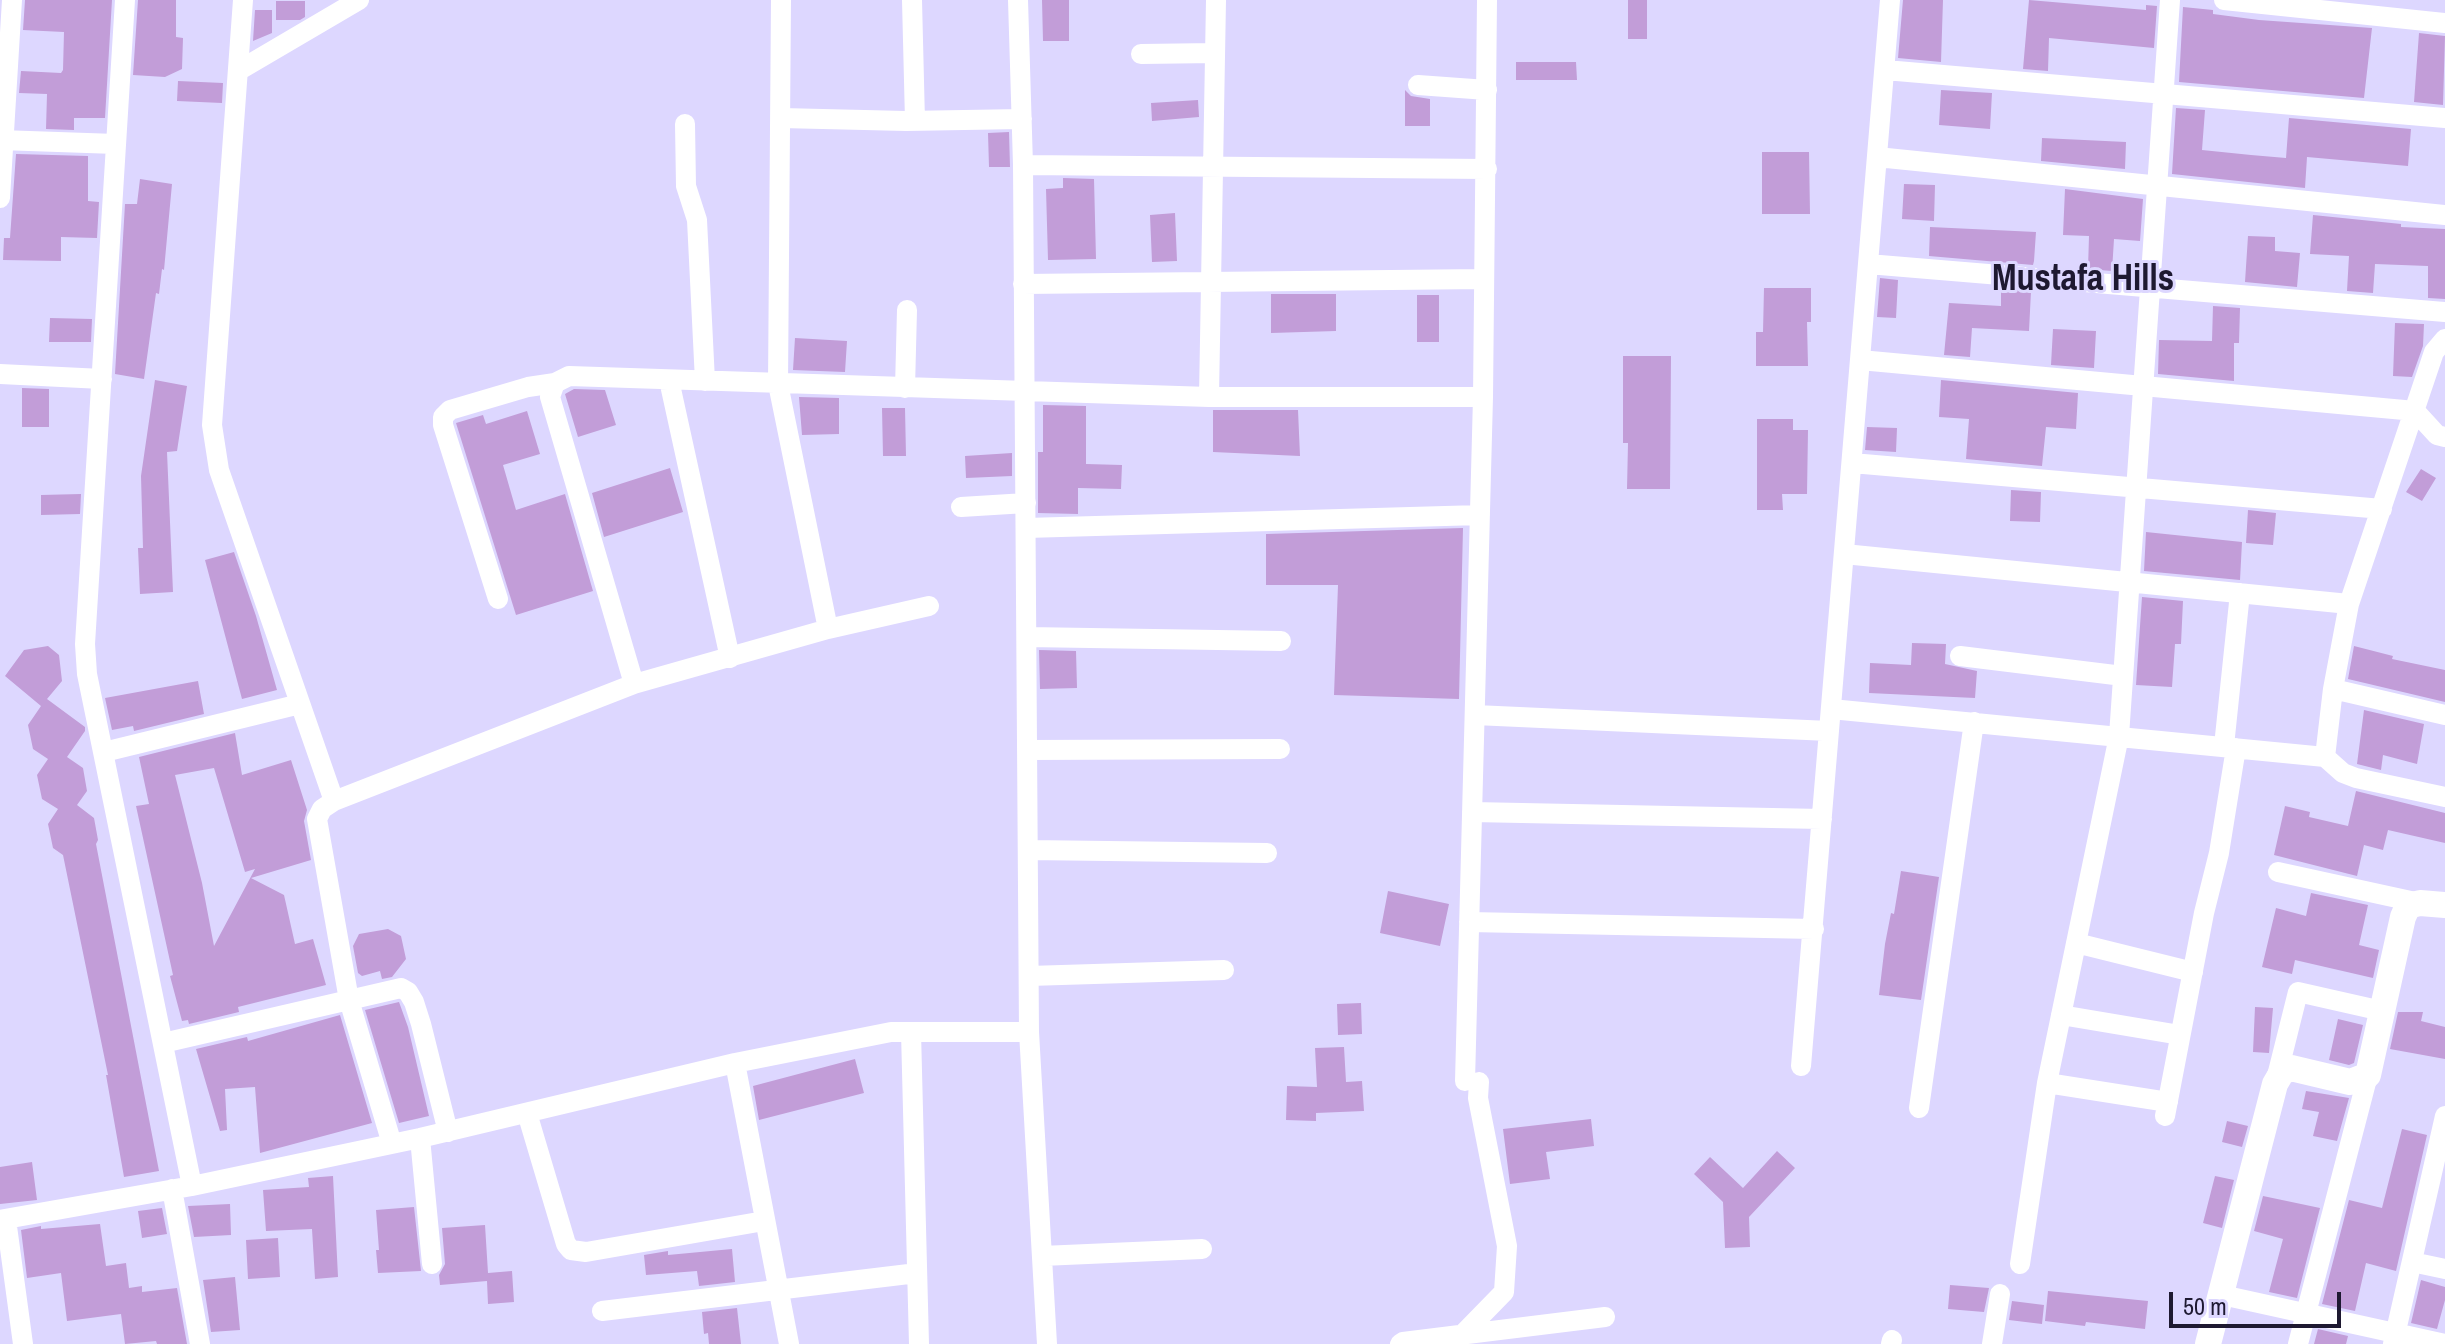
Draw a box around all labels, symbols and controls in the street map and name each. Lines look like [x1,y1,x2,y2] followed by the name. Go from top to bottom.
[1992,258,2174,302] district label: Mustafa Hills
[2173,1276,2345,1326] scale bar
[2183,1290,2227,1322] text: 50 m

